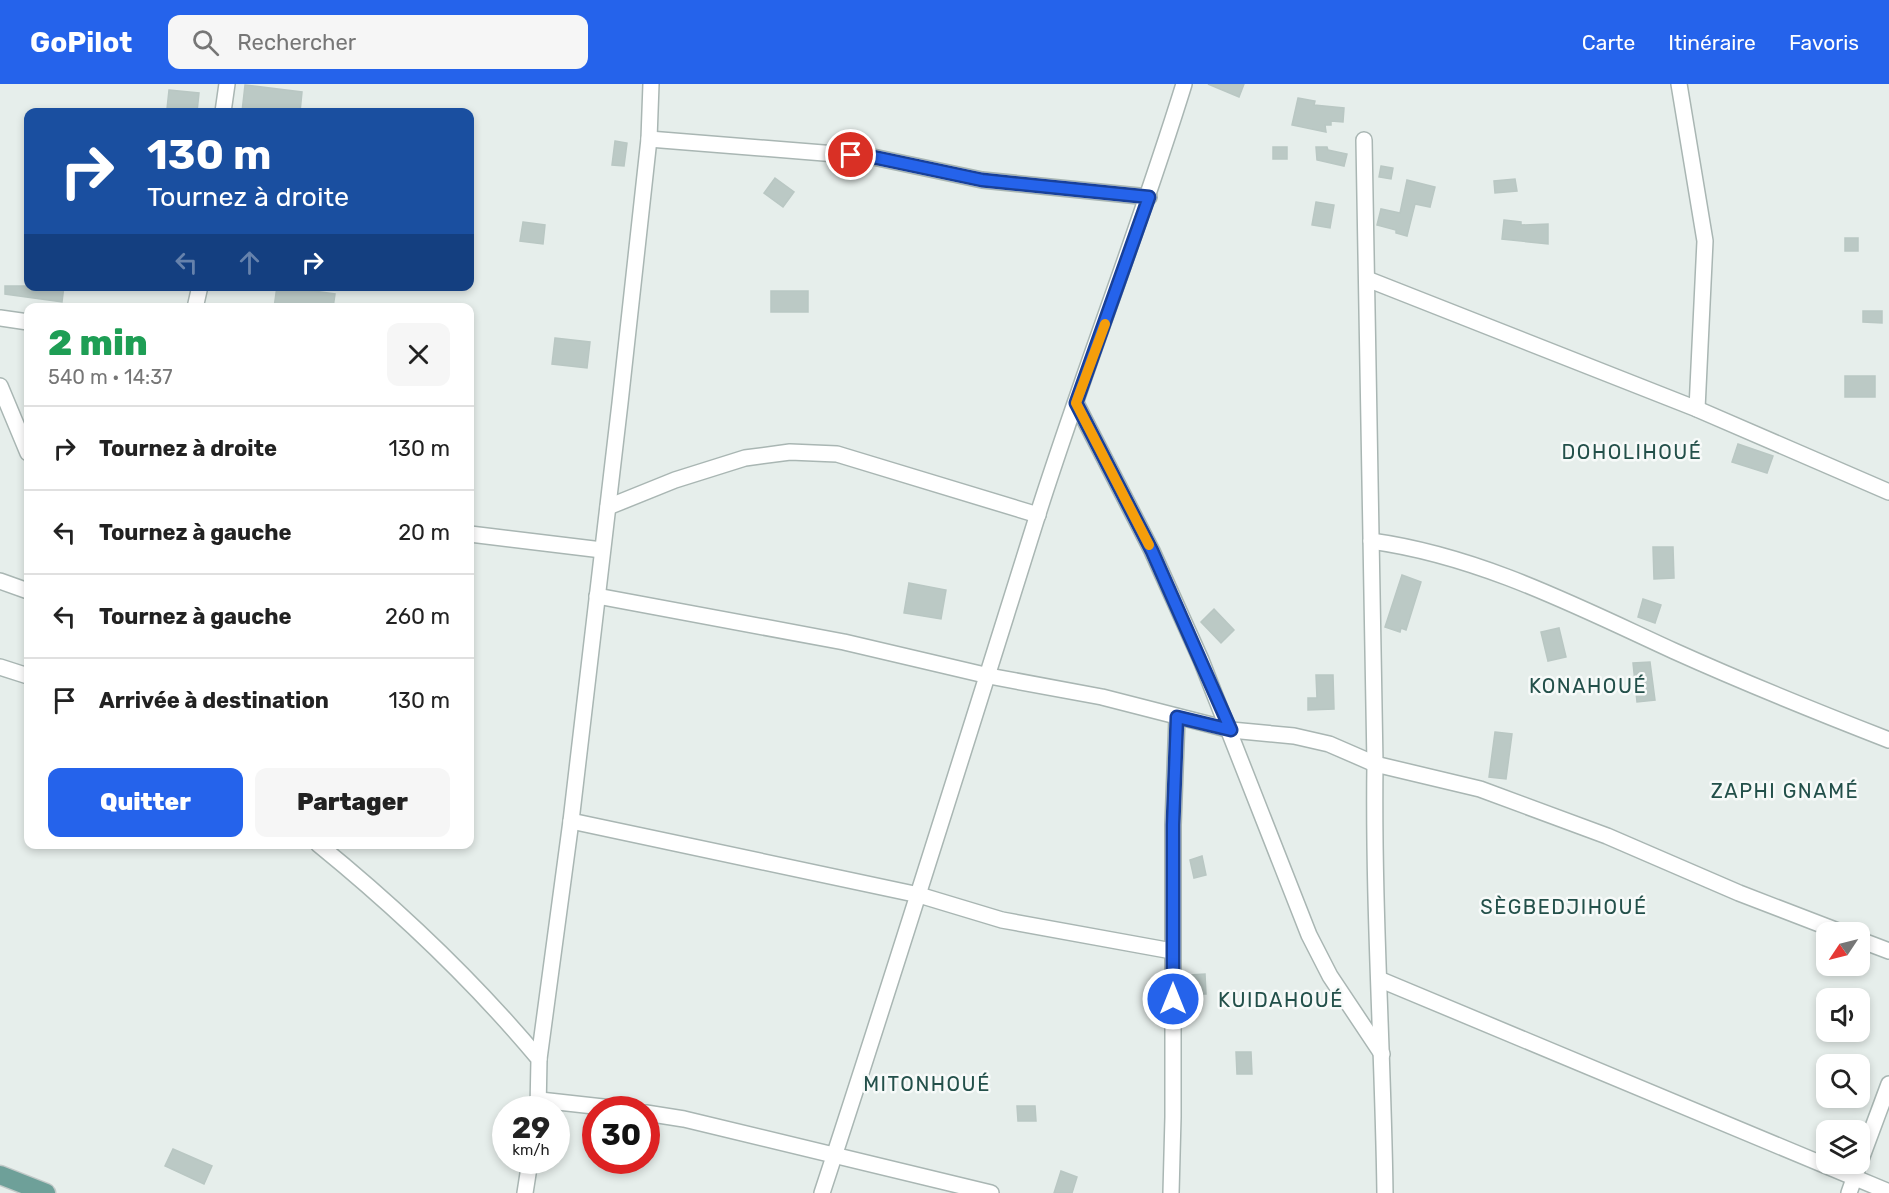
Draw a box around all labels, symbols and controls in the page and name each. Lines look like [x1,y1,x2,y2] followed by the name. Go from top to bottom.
[168,15,588,69] search box
[30,26,132,59] text: GoPilot
[189,26,222,59] icon: search
[237,29,356,56] text: Rechercher
[1582,30,1635,55] text: Carte
[1668,30,1756,55] text: Itinéraire
[1789,30,1859,55] text: Favoris
[825,129,876,180] pin
[147,130,272,180] text: 130 m
[48,132,126,210] icon: right
[834,138,867,171] icon: arrive
[147,181,349,213] text: Tournez à droite
[170,246,203,279] icon: left
[233,246,266,279] icon: ahead
[296,246,329,279] icon: right
[48,321,148,364] text: 2 min
[387,323,450,386] button: close
[48,365,172,389] text: 540 m · 14:37
[48,432,81,465] icon: right
[99,435,277,462] text: Tournez à droite
[388,435,450,462] text: 130 m
[1562,440,1702,464] district label: DOHOLIHOUÉ
[48,516,81,549] icon: left
[99,519,292,546] text: Tournez à gauche
[398,519,450,546] text: 20 m
[48,600,81,633] icon: left
[99,603,292,630] text: Tournez à gauche
[385,603,450,630] text: 260 m
[1529,674,1647,698] district label: KONAHOUÉ
[48,684,81,717] icon: arrive
[99,687,329,714] text: Arrivée à destination
[388,687,450,714] text: 130 m
[48,768,243,837] button: Quitter
[255,768,450,837] button: Partager
[1711,779,1859,803] district label: ZAPHI GNAMÉ
[1480,895,1648,919] district label: SÈGBEDJIHOUÉ
[1816,922,1870,976] north arrow
[1816,922,1870,1174] map controls
[1141,967,1205,1031] position arrow
[1218,988,1344,1012] district label: KUIDAHOUÉ
[1816,988,1870,1042] button: sound
[1816,1054,1870,1108] button: search
[863,1072,991,1096] district label: MITONHOUÉ
[582,1096,660,1174] speed limit sign: 30
[512,1110,550,1146] text: 29
[1816,1120,1870,1174] button: layers
[512,1141,550,1159] text: km/h

